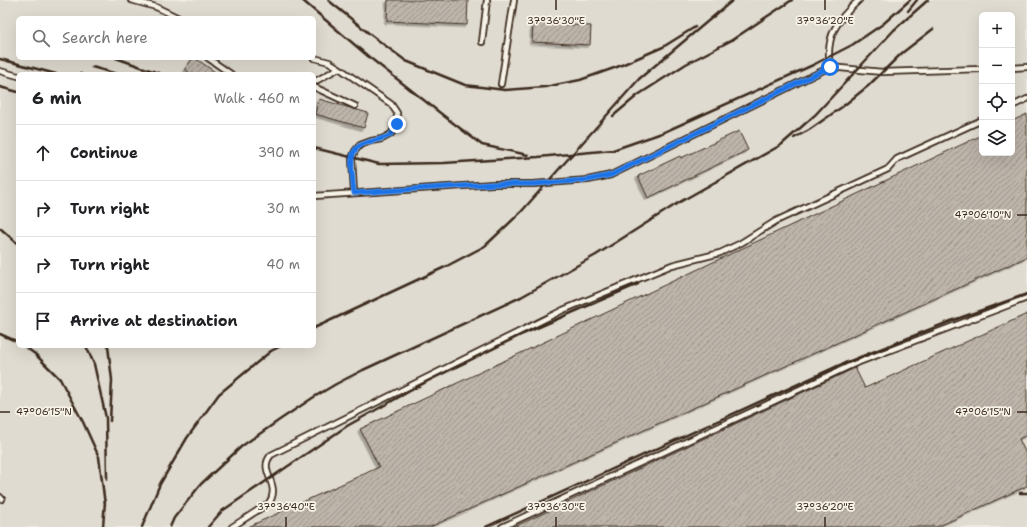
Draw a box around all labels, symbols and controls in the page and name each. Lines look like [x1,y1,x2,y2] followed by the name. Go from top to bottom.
[979,12,1015,156] map controls
[979,12,1015,48] button: +
[527,14,585,27] text: 37°36'30"E
[796,14,854,27] text: 37°36'20"E
[16,16,316,60] search box
[30,27,52,49] icon: search
[62,28,148,48] text: Search here
[979,48,1015,84] button: −
[821,58,839,76] route start
[979,84,1015,120] button: locate
[32,87,82,109] text: 6 min
[214,90,300,107] text: Walk · 460 m
[388,115,406,133] route end
[979,120,1015,156] button: layers
[32,142,54,164] icon: ahead
[70,143,138,163] text: Continue
[258,144,300,161] text: 390 m
[32,198,54,220] icon: right
[70,199,150,219] text: Turn right
[266,200,300,217] text: 30 m
[955,208,1011,221] text: 47°06'10"N
[32,254,54,276] icon: right
[70,255,150,275] text: Turn right
[266,256,300,273] text: 40 m
[32,310,54,332] icon: arrive
[70,311,238,331] text: Arrive at destination
[16,405,72,418] text: 47°06'15"N
[955,405,1011,418] text: 47°06'15"N
[257,500,315,513] text: 37°36'40"E
[527,500,585,513] text: 37°36'30"E
[796,500,854,513] text: 37°36'20"E

